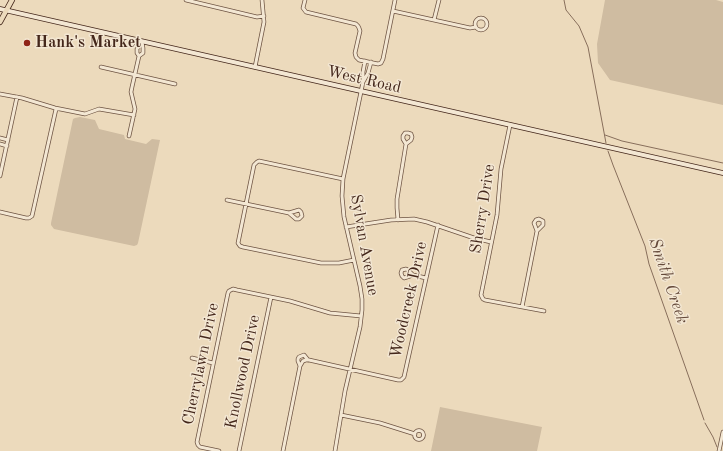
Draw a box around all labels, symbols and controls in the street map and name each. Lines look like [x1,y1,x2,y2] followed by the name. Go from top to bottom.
[35,33,141,53] place label: Hank's Market
[22,38,32,48] marker: Hank's Market
[325,62,403,98] street label: West Road
[466,163,500,255] street label: Sherry Drive
[346,193,382,297] street label: Sylvan Avenue
[644,235,692,327] water label: Smith Creek
[386,240,432,360] street label: Woodcreek Drive
[179,301,223,427] street label: Cherrylawn Drive
[222,313,264,431] street label: Knollwood Drive

